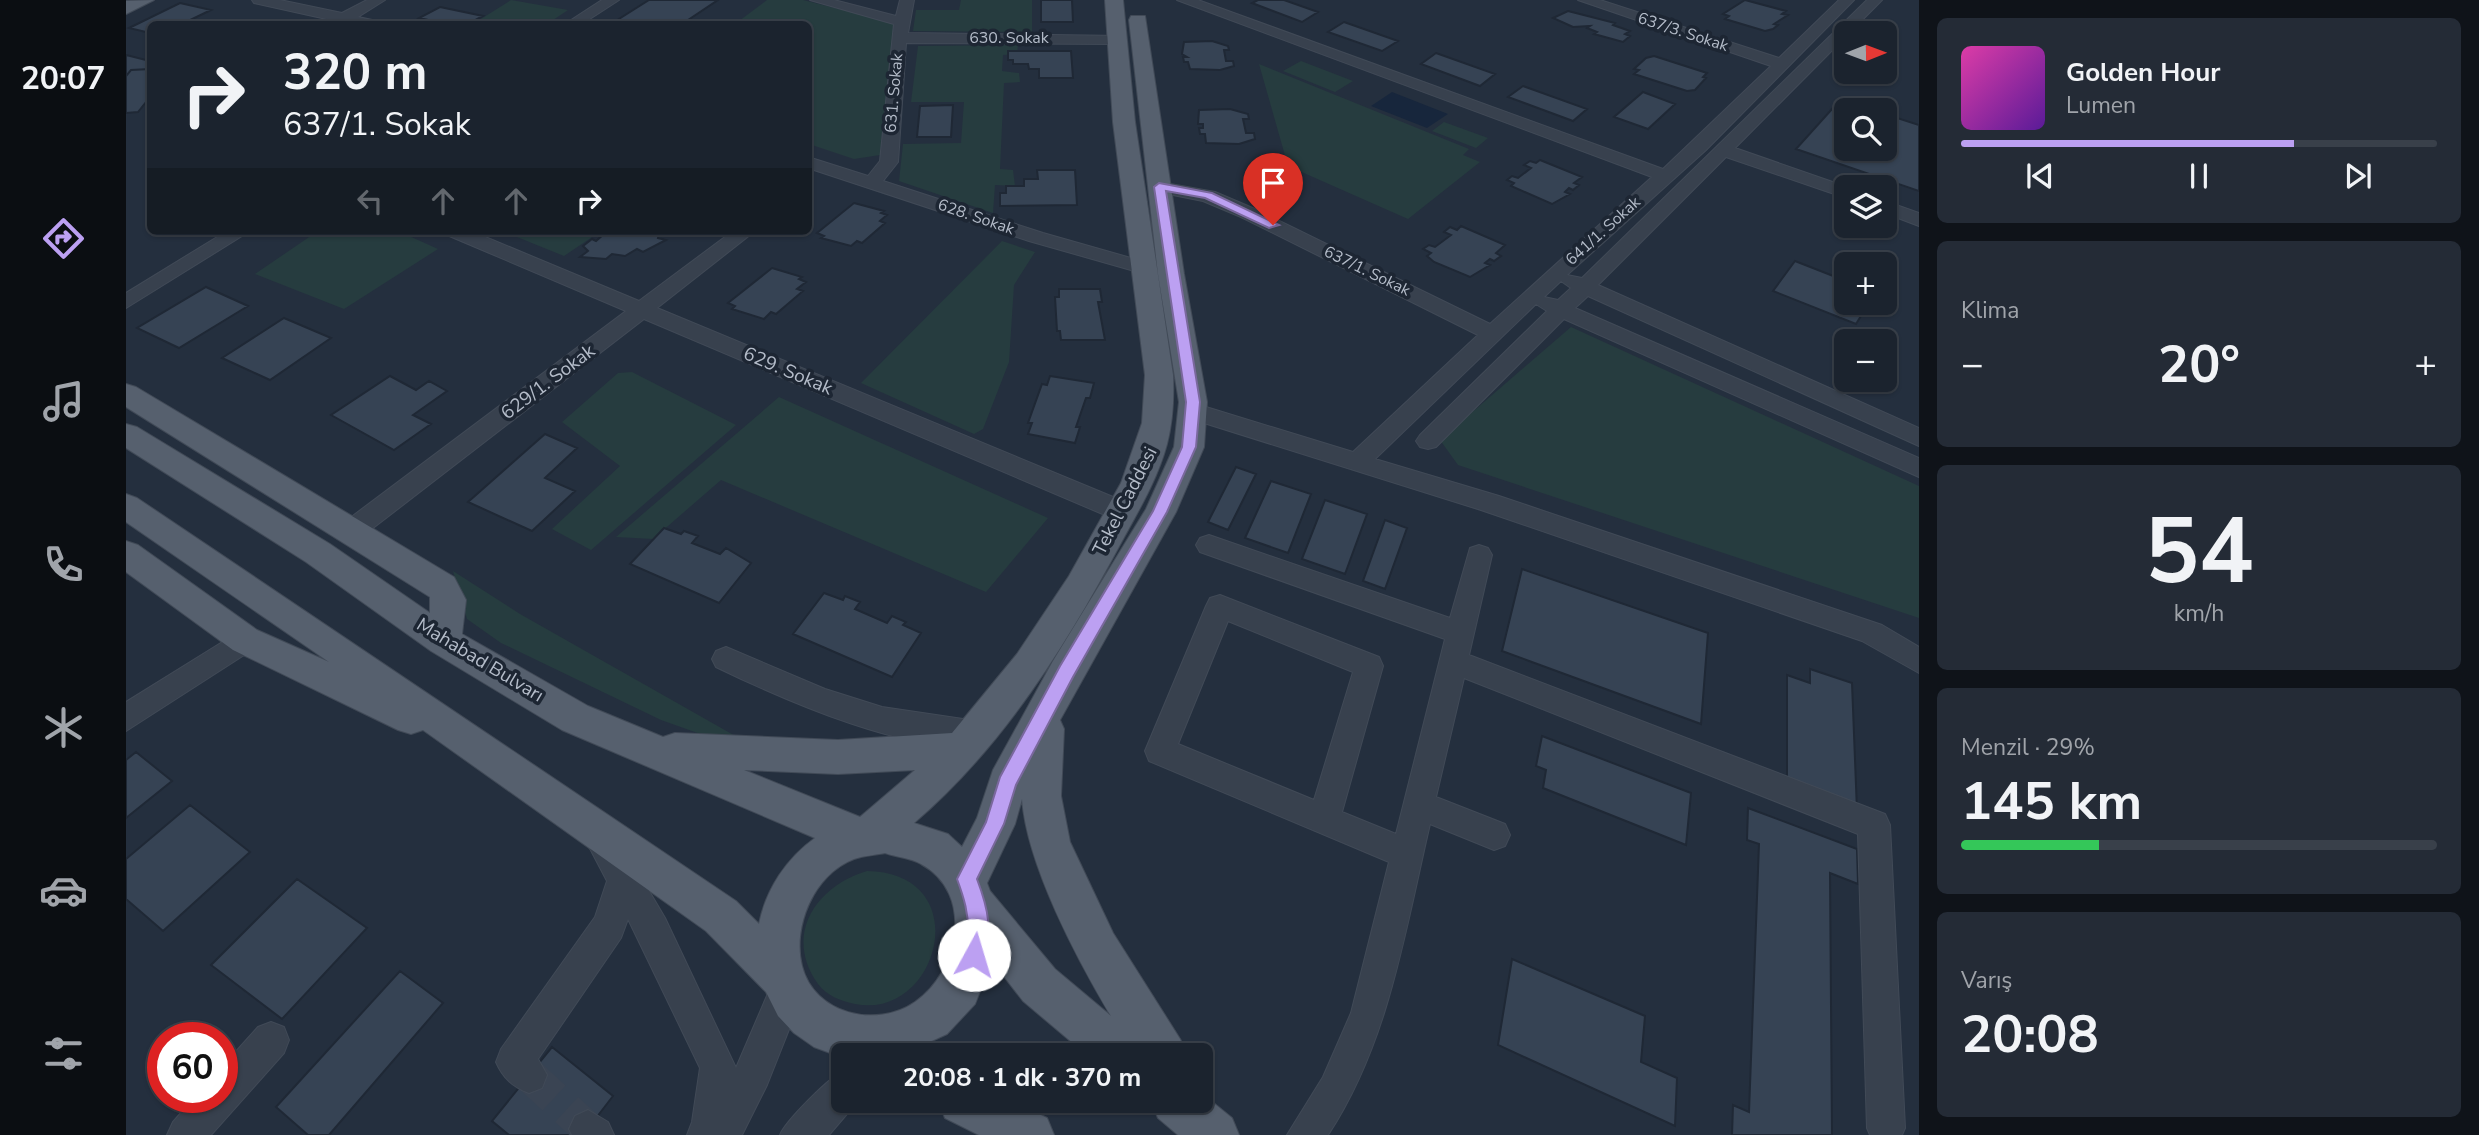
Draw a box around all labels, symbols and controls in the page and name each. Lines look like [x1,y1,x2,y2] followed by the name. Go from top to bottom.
[1635,7,1732,57] street label: 637/3. Sokak
[1834,21,1897,84] north arrow
[1834,21,1897,392] map controls
[969,27,1050,49] street label: 630. Sokak
[283,39,427,106] text: 320 m
[168,49,259,140] icon: right
[880,51,909,134] street label: 631. Sokak
[2066,55,2221,90] text: Golden Hour
[21,57,105,100] text: 20:07
[2066,90,2136,121] text: Lumen
[1834,98,1897,161] button: search
[283,103,471,146] text: 637/1. Sokak
[1243,153,1303,225] pin
[2021,157,2059,195] icon: previous
[2180,157,2218,195] icon: pause
[2339,157,2377,195] icon: next
[1254,164,1292,202] icon: arrive
[1834,175,1897,238] button: layers
[351,182,389,220] icon: left
[424,182,462,220] icon: ahead
[497,182,535,220] icon: ahead
[570,182,608,220] icon: right
[1561,191,1646,271] street label: 641/1. Sokak
[935,194,1018,241] street label: 628. Sokak
[39,214,88,263] icon: directions
[1320,241,1415,302] street label: 637/1. Sokak
[1834,252,1897,315] button: +
[1961,295,2019,326] text: Klima
[1834,329,1897,392] button: −
[2158,329,2240,400] text: 20°
[496,338,601,426] street label: 629/1. Sokak
[1961,339,1984,390] text: −
[2414,339,2437,390] text: +
[739,341,837,402] street label: 629. Sokak
[39,377,88,426] icon: music
[1087,442,1163,560] street label: Tekel Caddesi
[2144,490,2254,614] text: 54
[39,540,88,589] icon: phone
[2174,598,2224,629] text: km/h
[412,612,548,708] street label: Mahabad Bulvarı
[39,703,88,752] icon: climate
[1961,732,2095,763] text: Menzil · 29%
[1961,766,2142,837] text: 145 km
[39,866,88,915] icon: car
[937,918,1011,992] position arrow
[1961,965,2012,996] text: Varış
[1961,999,2099,1070] text: 20:08
[147,1022,238,1113] speed limit sign: 60
[39,1029,88,1078] icon: filters
[903,1060,1141,1095] text: 20:08 · 1 dk · 370 m

